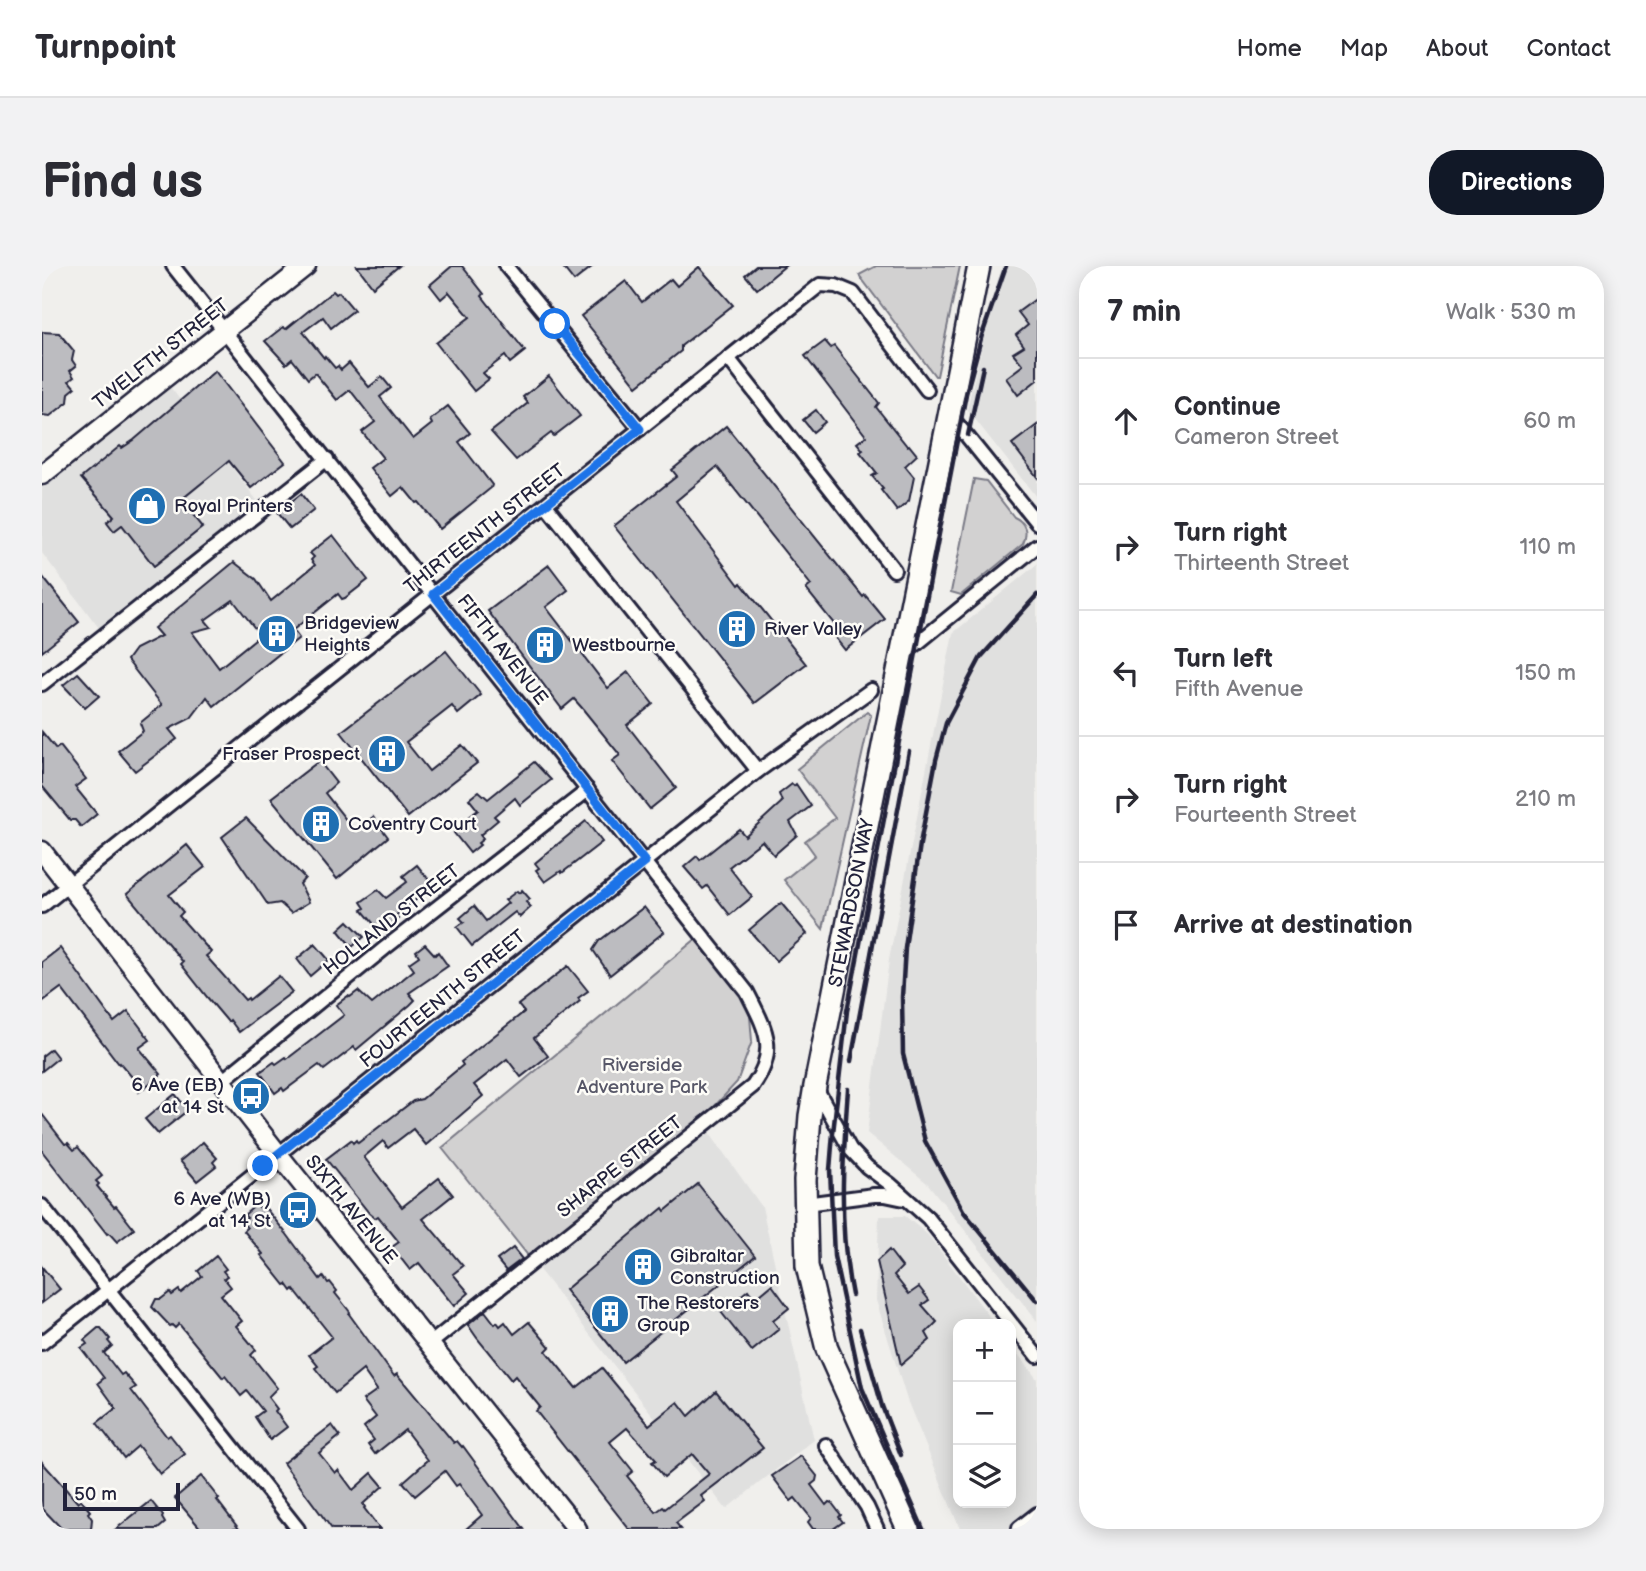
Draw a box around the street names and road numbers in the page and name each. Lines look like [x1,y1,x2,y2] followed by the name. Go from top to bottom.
[88,293,234,414] street label: TWELFTH STREET
[400,459,571,599] street label: THIRTEENTH STREET
[452,590,552,710] street label: FIFTH AVENUE
[824,816,880,989] street label: STEWARDSON WAY
[319,859,465,981] street label: HOLLAND STREET
[355,925,531,1073] street label: FOURTEENTH STREET
[553,1111,688,1223] street label: SHARPE STREET
[300,1151,402,1269] street label: SIXTH AVENUE

